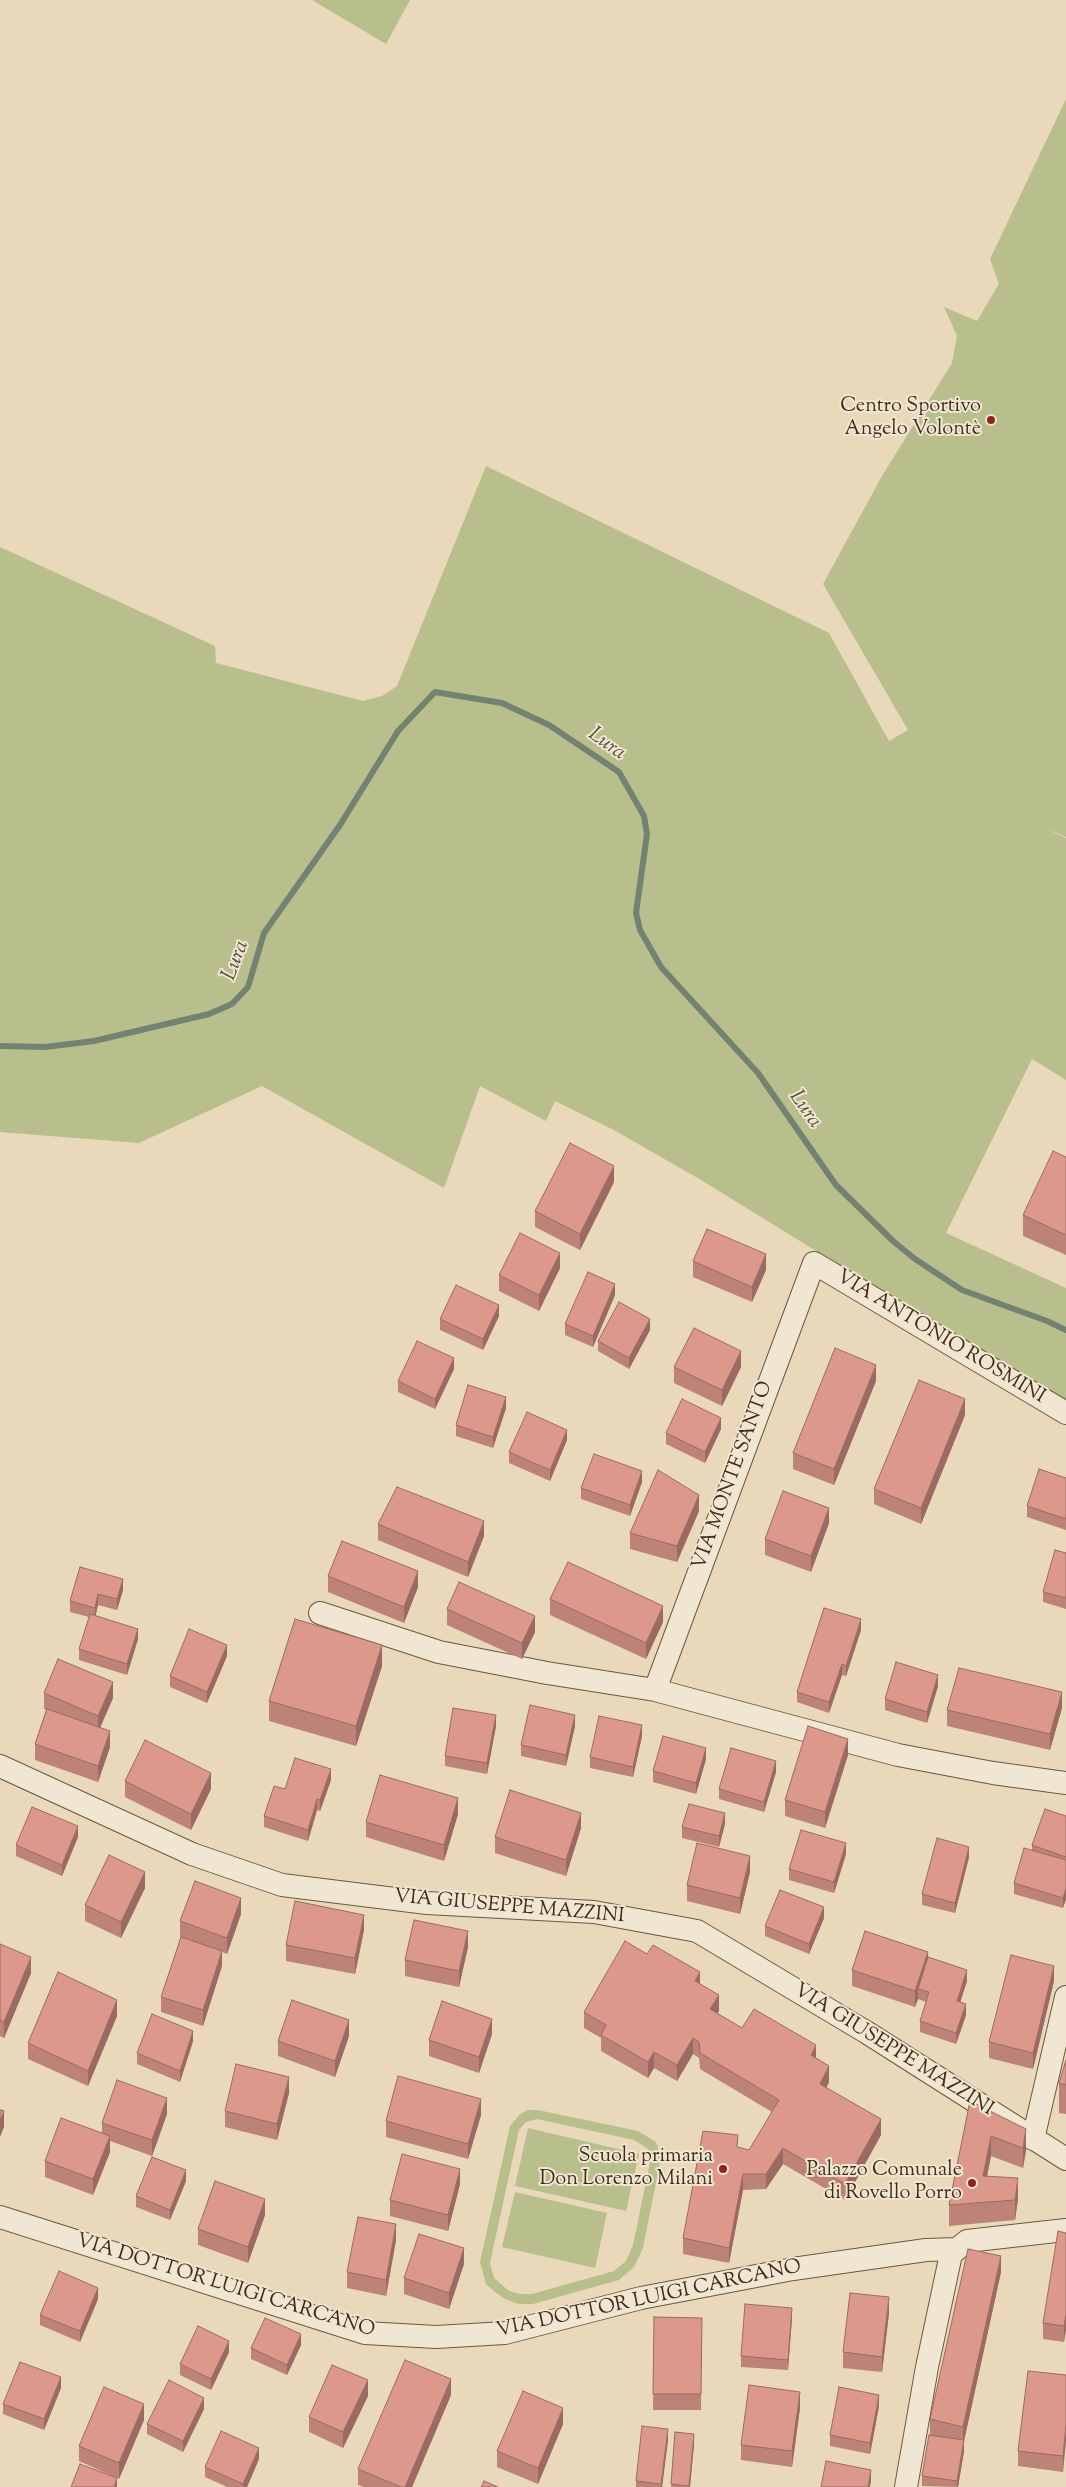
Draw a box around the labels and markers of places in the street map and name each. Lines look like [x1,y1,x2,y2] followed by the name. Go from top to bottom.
[840,396,981,443] place label: Centro Sportivo Angelo Volontè
[985,414,997,426] marker: Centro Sportivo Angelo Volontè
[539,2146,713,2193] place label: Scuola primaria Don Lorenzo Milani
[807,2160,962,2207] place label: Palazzo Comunale di Rovello Porro
[717,2163,729,2175] marker: Scuola primaria Don Lorenzo Milani
[966,2177,978,2189] marker: Palazzo Comunale di Rovello Porro

